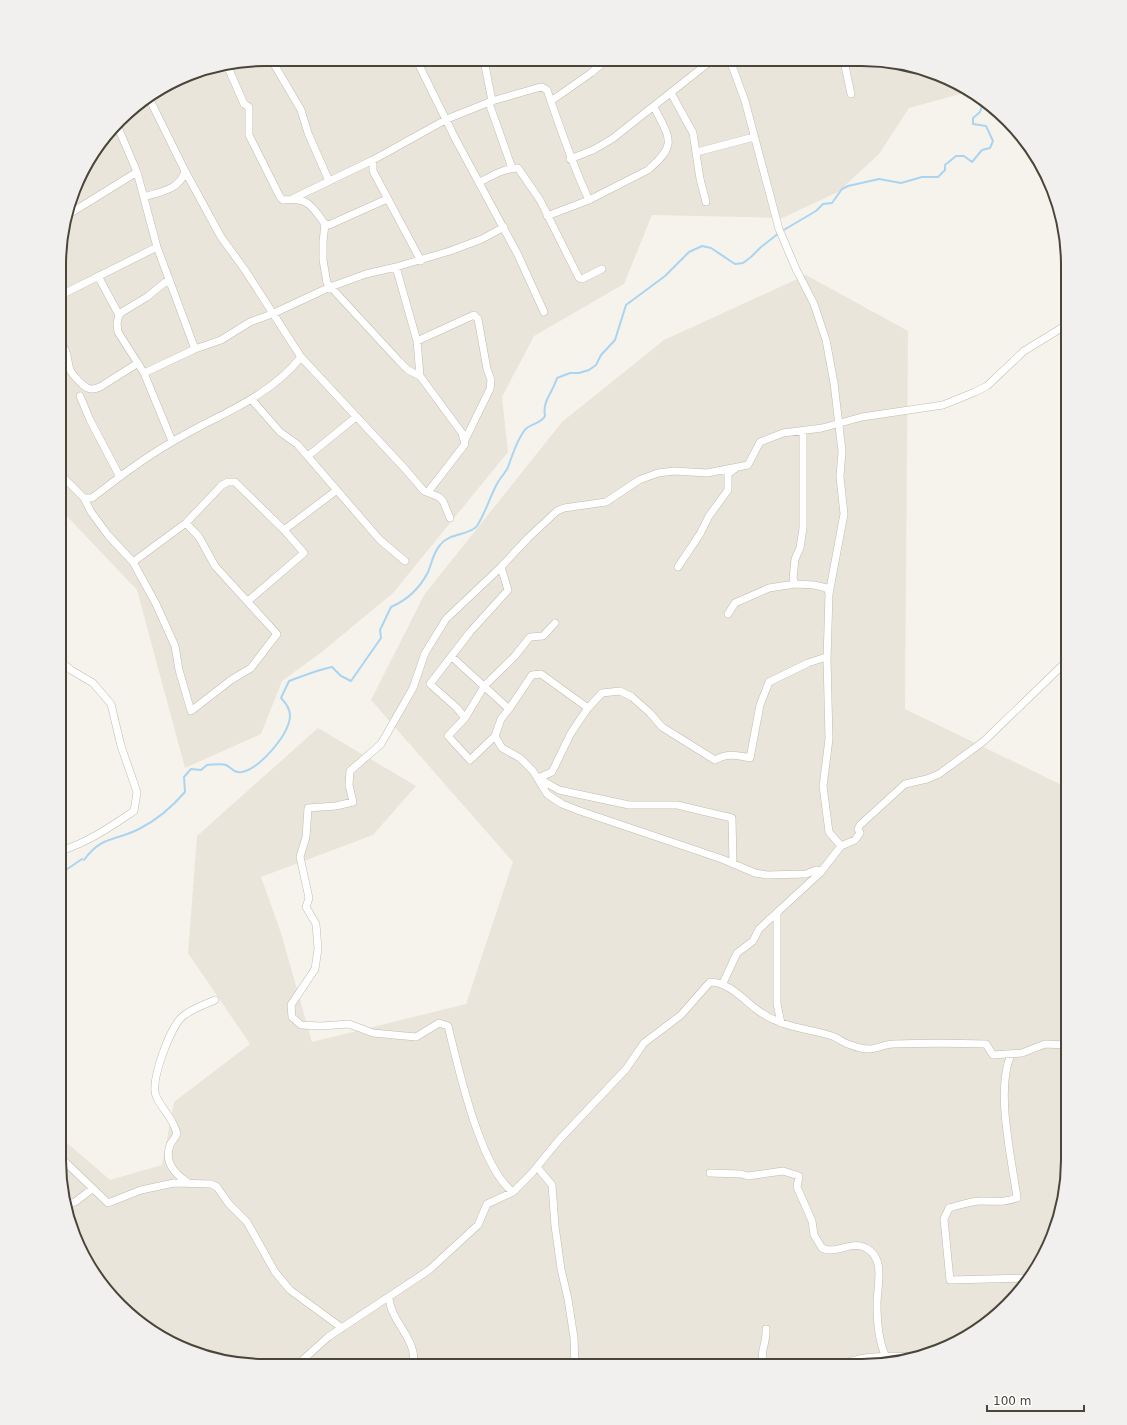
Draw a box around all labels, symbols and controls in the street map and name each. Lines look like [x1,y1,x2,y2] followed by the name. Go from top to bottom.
[987,1387,1084,1413] scale bar
[993,1394,1031,1408] text: 100 m

